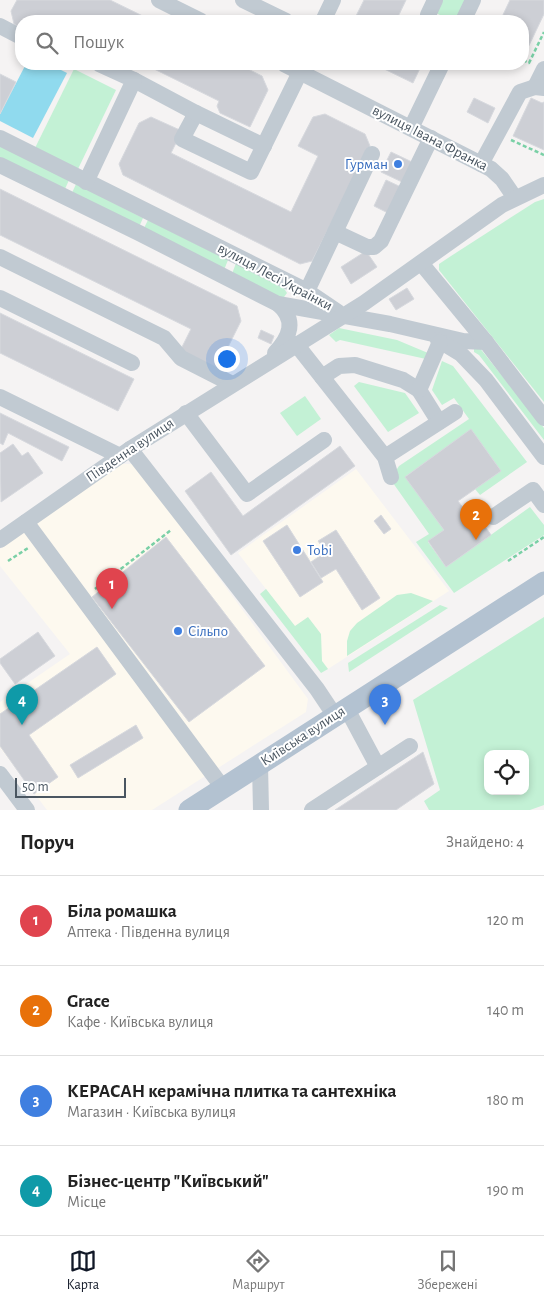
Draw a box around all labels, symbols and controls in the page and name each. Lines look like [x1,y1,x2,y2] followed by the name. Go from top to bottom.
[15,15,529,70] search box
[33,29,61,57] icon: search
[73,33,124,52] text: Пошук
[370,102,490,174] street label: вулиця Івана Франка
[345,157,388,172] place label: Гурман
[392,158,404,170] marker: Гурман
[215,240,335,314] street label: вулиця Лесі Українки
[214,346,240,372] your location
[83,415,177,485] street label: Південна вулиця
[460,499,492,540] pin: 2
[307,543,332,558] place label: Tobi
[291,544,303,556] marker: Tobi
[96,568,128,609] pin: 1
[188,624,228,639] place label: Сільпо
[172,625,184,637] marker: Сільпо
[6,684,38,725] pin: 4
[369,684,401,725] pin: 3
[258,703,348,769] street label: Київська вулиця
[484,750,529,795] map controls
[484,750,529,795] button: locate
[15,775,126,798] scale bar
[22,780,49,794] text: 50 m
[20,832,74,853] text: Поруч
[446,834,524,850] text: Знайдено: 4
[67,902,177,921] text: Біла ромашка
[33,912,39,928] text: 1
[487,912,524,928] text: 120 m
[67,924,230,940] text: Аптека · Південна вулиця
[67,992,110,1011] text: Grace
[32,1002,40,1018] text: 2
[487,1002,524,1018] text: 140 m
[67,1014,213,1030] text: Кафе · Київська вулиця
[67,1082,396,1101] text: КЕРАСАН керамічна плитка та сантехніка
[33,1092,39,1108] text: 3
[487,1092,524,1108] text: 180 m
[67,1104,236,1120] text: Магазин · Київська вулиця
[67,1172,269,1191] text: Бізнес-центр "Київський"
[32,1182,40,1198] text: 4
[487,1182,524,1198] text: 190 m
[67,1194,106,1210] text: Місце
[66,1247,99,1294] tab: Карта
[232,1247,285,1294] tab: Маршрут
[417,1247,478,1294] tab: Збережені

